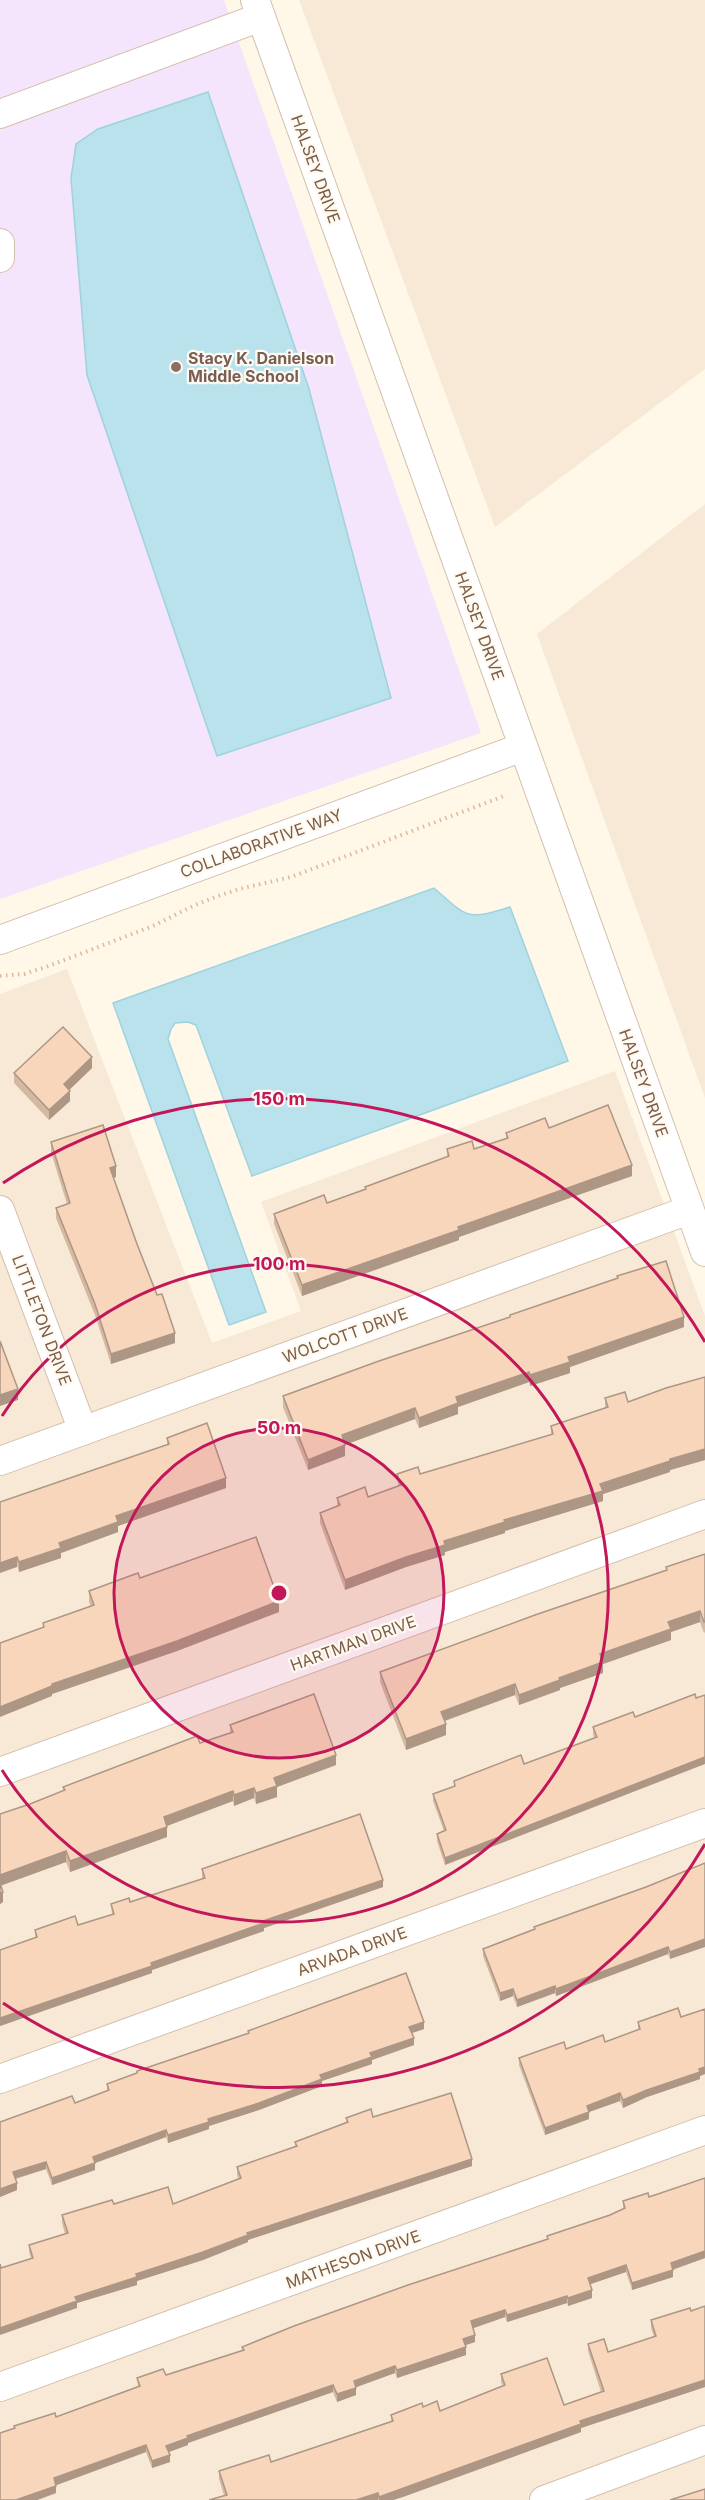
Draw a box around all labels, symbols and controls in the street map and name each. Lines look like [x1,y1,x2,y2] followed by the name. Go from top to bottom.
[287,112,345,226] street label: HALSEY DRIVE
[188,348,334,386] place label: Stacy K. Danielson Middle School
[169,360,183,374] marker: Stacy K. Danielson Middle School
[451,569,509,683] street label: HALSEY DRIVE
[177,804,345,882] street label: COLLABORATIVE WAY
[615,1026,673,1140] street label: HALSEY DRIVE
[253,1088,305,1109] text: 150 m
[8,1252,76,1388] street label: LITTLETON DRIVE
[253,1253,305,1274] text: 100 m
[280,1303,410,1367] street label: WOLCOTT DRIVE
[257,1417,301,1438] text: 50 m
[269,1583,289,1603] centre of rings
[287,1611,419,1675] street label: HARTMAN DRIVE
[294,1922,410,1980] street label: ARVADA DRIVE
[283,2225,423,2293] street label: MATHESON DRIVE

